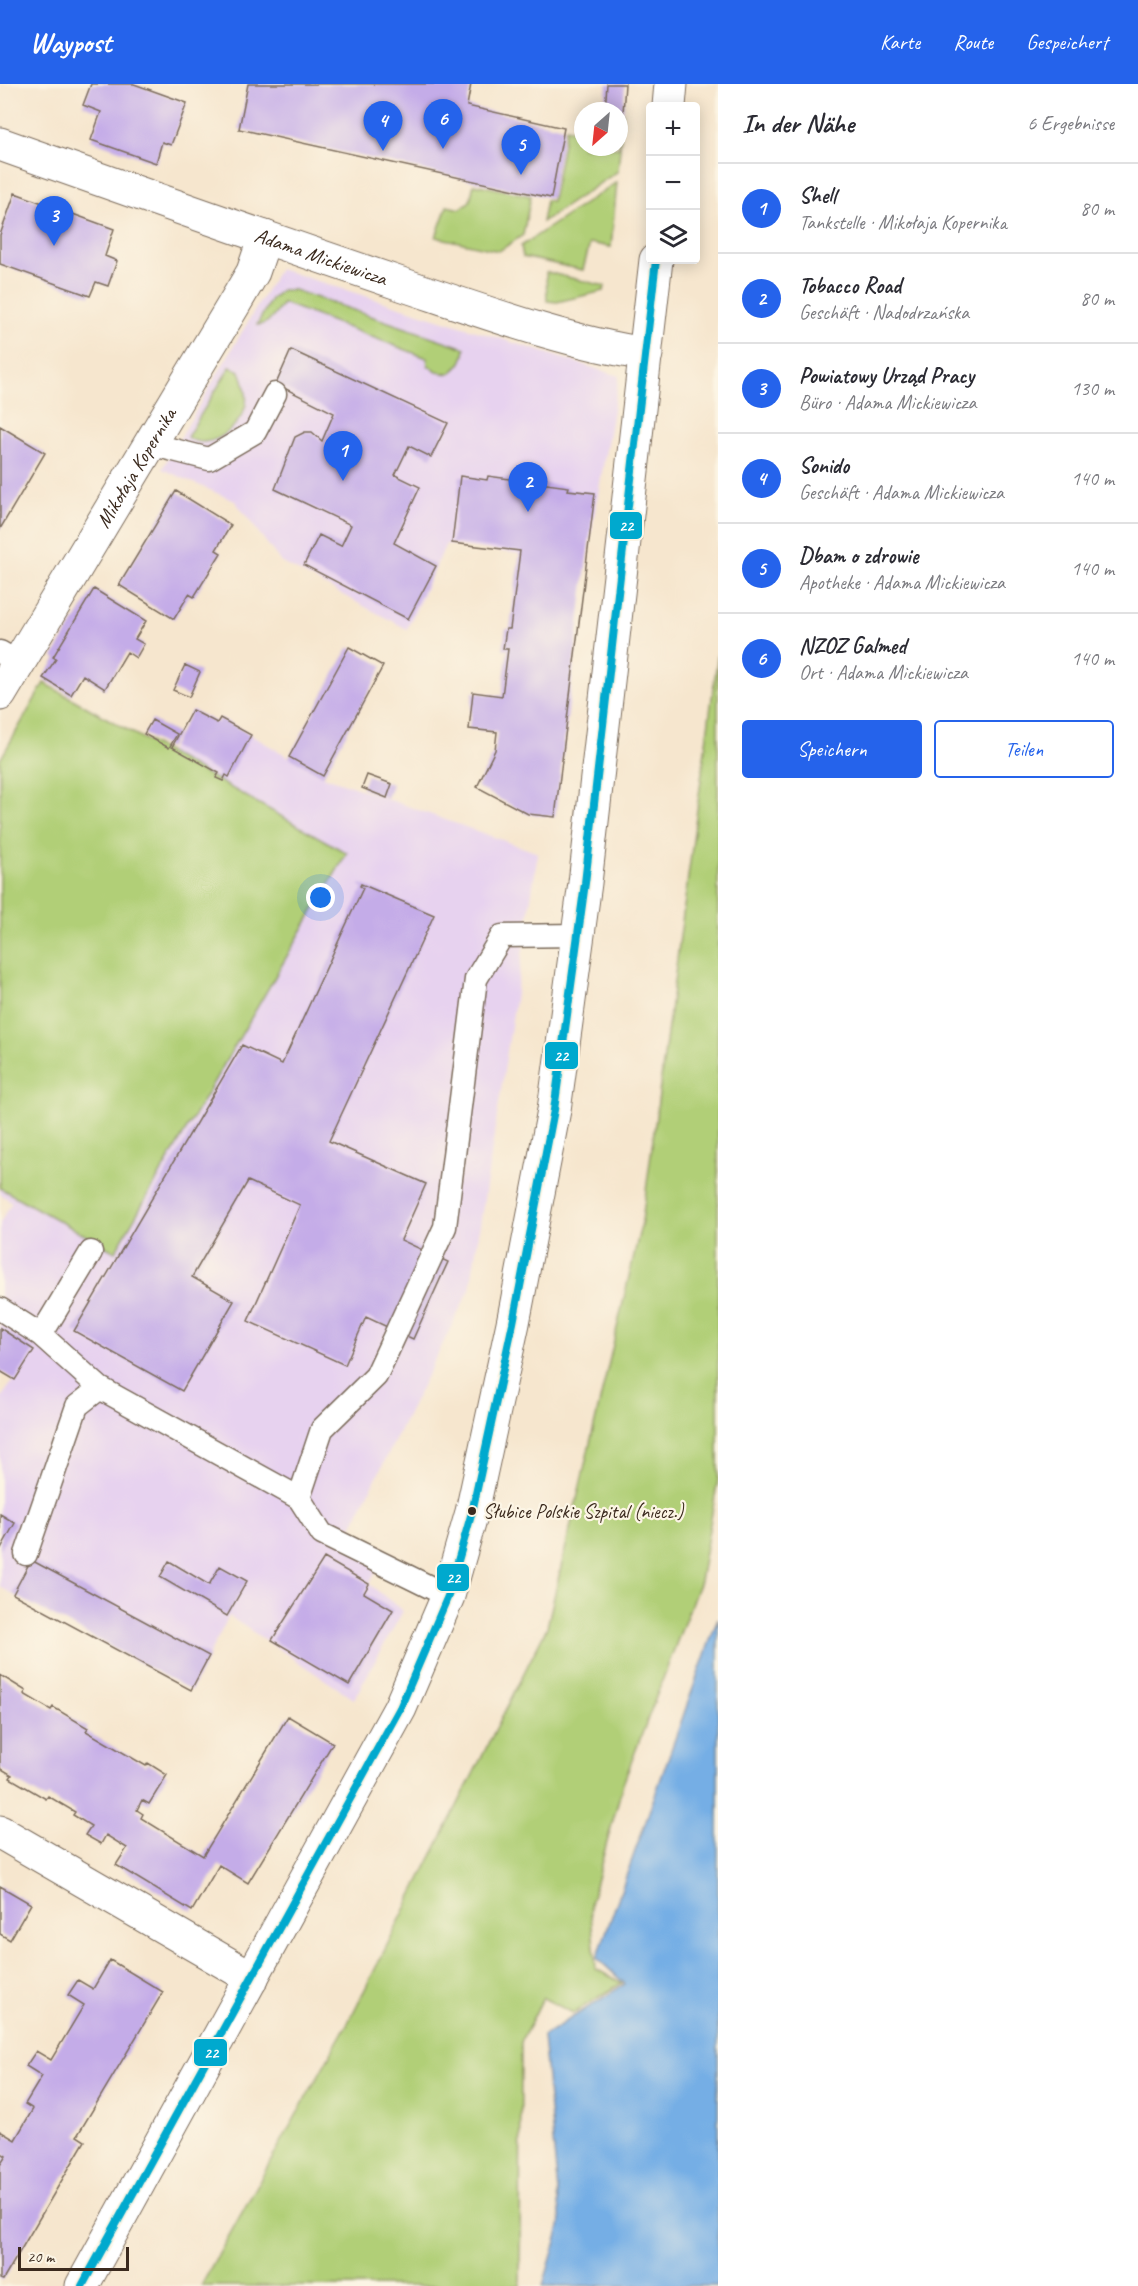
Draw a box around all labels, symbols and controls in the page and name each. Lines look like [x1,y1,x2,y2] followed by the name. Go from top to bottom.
[30,25,111,60] text: Waypost
[880,29,920,55] text: Karte
[953,29,993,55] text: Route
[1026,29,1108,55] text: Gespeichert
[424,100,462,149] pin: 6
[364,101,403,151] pin: 4
[574,102,628,156] north arrow
[646,102,700,264] map controls
[646,102,700,156] button: +
[742,107,854,140] text: In der Nähe
[1027,111,1114,136] text: 6 Ergebnisse
[502,126,540,175] pin: 5
[646,156,700,210] button: −
[799,182,836,210] text: Shell
[34,196,74,246] pin: 3
[757,196,766,221] text: 1
[1080,196,1114,221] text: 80 m
[646,210,700,264] button: layers
[799,210,1007,235] text: Tankstelle · Mikołaja Kopernika
[251,222,392,292] street label: Adama Mickiewicza
[799,272,901,300] text: Tobacco Road
[757,286,766,311] text: 2
[1080,286,1114,311] text: 80 m
[799,300,969,325] text: Geschäft · Nadodrzańska
[799,362,974,390] text: Powiatowy Urząd Pracy
[757,376,766,401] text: 3
[1071,376,1114,401] text: 130 m
[799,390,976,415] text: Büro · Adama Mickiewicza
[90,401,183,532] street label: Mikołaja Kopernika
[324,432,362,481] pin: 1
[799,452,849,480] text: Sonido
[508,462,548,512] pin: 2
[757,466,766,491] text: 4
[1071,466,1114,491] text: 140 m
[799,480,1004,505] text: Geschäft · Adama Mickiewicza
[609,511,643,540] line badge: 22
[619,516,635,536] text: 22
[799,542,918,570] text: Dbam o zdrowie
[757,556,766,581] text: 5
[1071,556,1114,581] text: 140 m
[799,570,1005,595] text: Apotheke · Adama Mickiewicza
[799,632,906,660] text: NZOZ Galmed
[757,646,766,671] text: 6
[1071,646,1114,671] text: 140 m
[799,660,968,685] text: Ort · Adama Mickiewicza
[742,720,922,778] button: Speichern
[934,720,1114,778] button: Teilen
[306,883,335,912] your location
[544,1041,579,1070] line badge: 22
[554,1046,570,1066] text: 22
[483,1499,685,1524] place label: Słubice Polskie Szpital (niecz.)
[466,1505,478,1517] marker: Słubice Polskie Szpital (niecz.)
[436,1563,470,1592] line badge: 22
[446,1568,462,1588] text: 22
[193,2038,228,2067] line badge: 22
[204,2043,220,2063] text: 22
[18,2244,129,2272] scale bar
[27,2247,54,2267] text: 20 m

